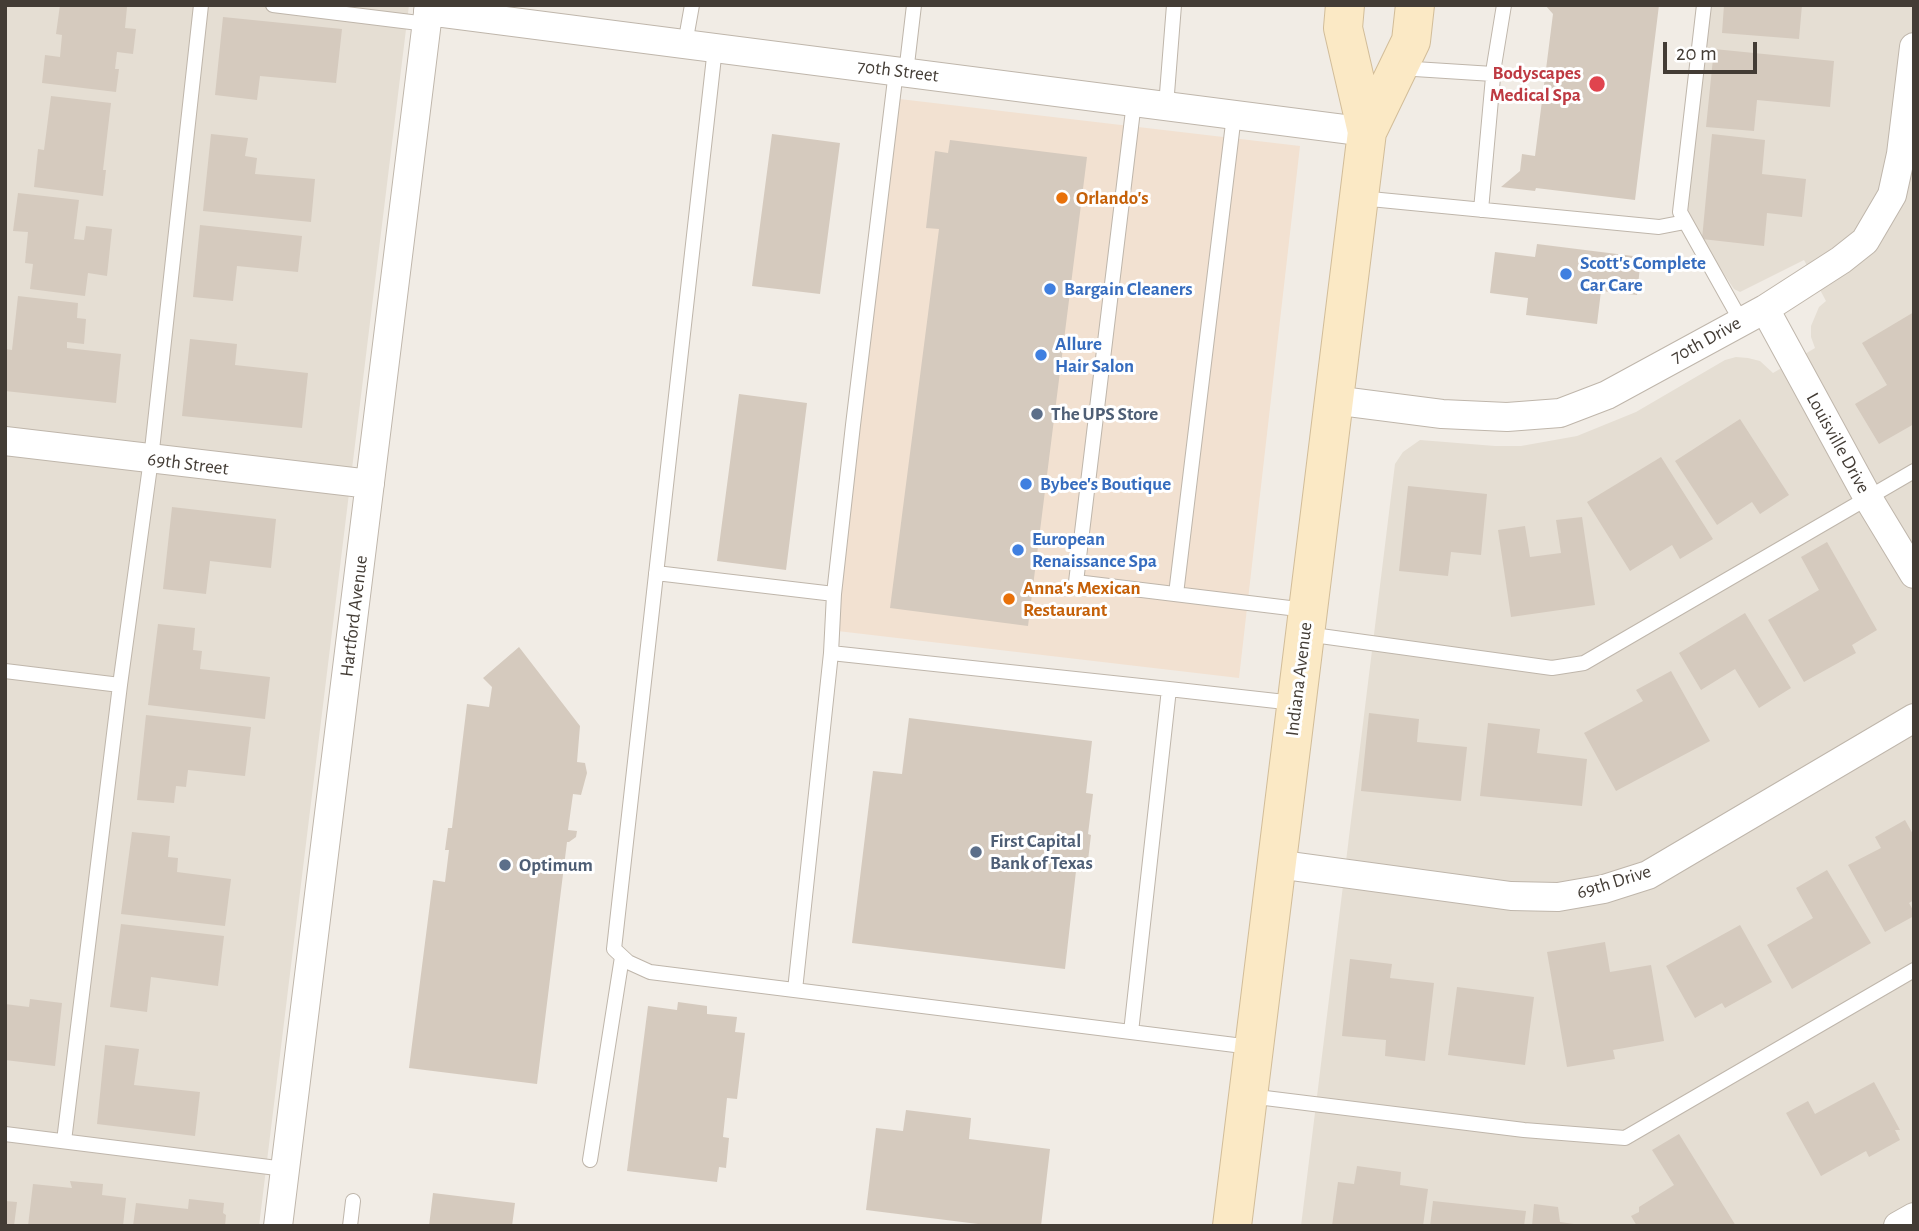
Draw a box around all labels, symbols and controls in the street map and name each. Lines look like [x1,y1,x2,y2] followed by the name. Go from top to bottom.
[1667,28,1762,72] scale bar
[1676,43,1717,64] text: 20 m
[856,55,940,87] street label: 70th Street
[1490,62,1581,106] place label: Bodyscapes Medical Spa
[1587,74,1607,94] marker: Bodyscapes Medical Spa
[1076,187,1148,209] place label: Orlando's
[1054,190,1070,206] marker: Orlando's
[1580,252,1706,296] place label: Scott's Complete Car Care
[1558,266,1574,282] marker: Scott's Complete Car Care
[1064,278,1193,300] place label: Bargain Cleaners
[1042,281,1058,297] marker: Bargain Cleaners
[1667,311,1745,369] street label: 70th Drive
[1055,333,1134,377] place label: Allure Hair Salon
[1033,347,1049,363] marker: Allure Hair Salon
[1801,389,1875,497] street label: Louisville Drive
[1051,403,1158,425] place label: The UPS Store
[1029,406,1045,422] marker: The UPS Store
[146,448,230,480] street label: 69th Street
[1040,473,1171,495] place label: Bybee's Boutique
[1018,476,1034,492] marker: Bybee's Boutique
[1032,528,1157,572] place label: European Renaissance Spa
[1010,542,1026,558] marker: European Renaissance Spa
[335,554,373,678] street label: Hartford Avenue
[1023,577,1140,621] place label: Anna's Mexican Restaurant
[1001,591,1017,607] marker: Anna's Mexican Restaurant
[1281,621,1317,737] street label: Indiana Avenue
[990,830,1093,874] place label: First Capital Bank of Texas
[968,844,984,860] marker: First Capital Bank of Texas
[519,854,593,876] place label: Optimum
[497,857,513,873] marker: Optimum
[1574,860,1654,904] street label: 69th Drive

